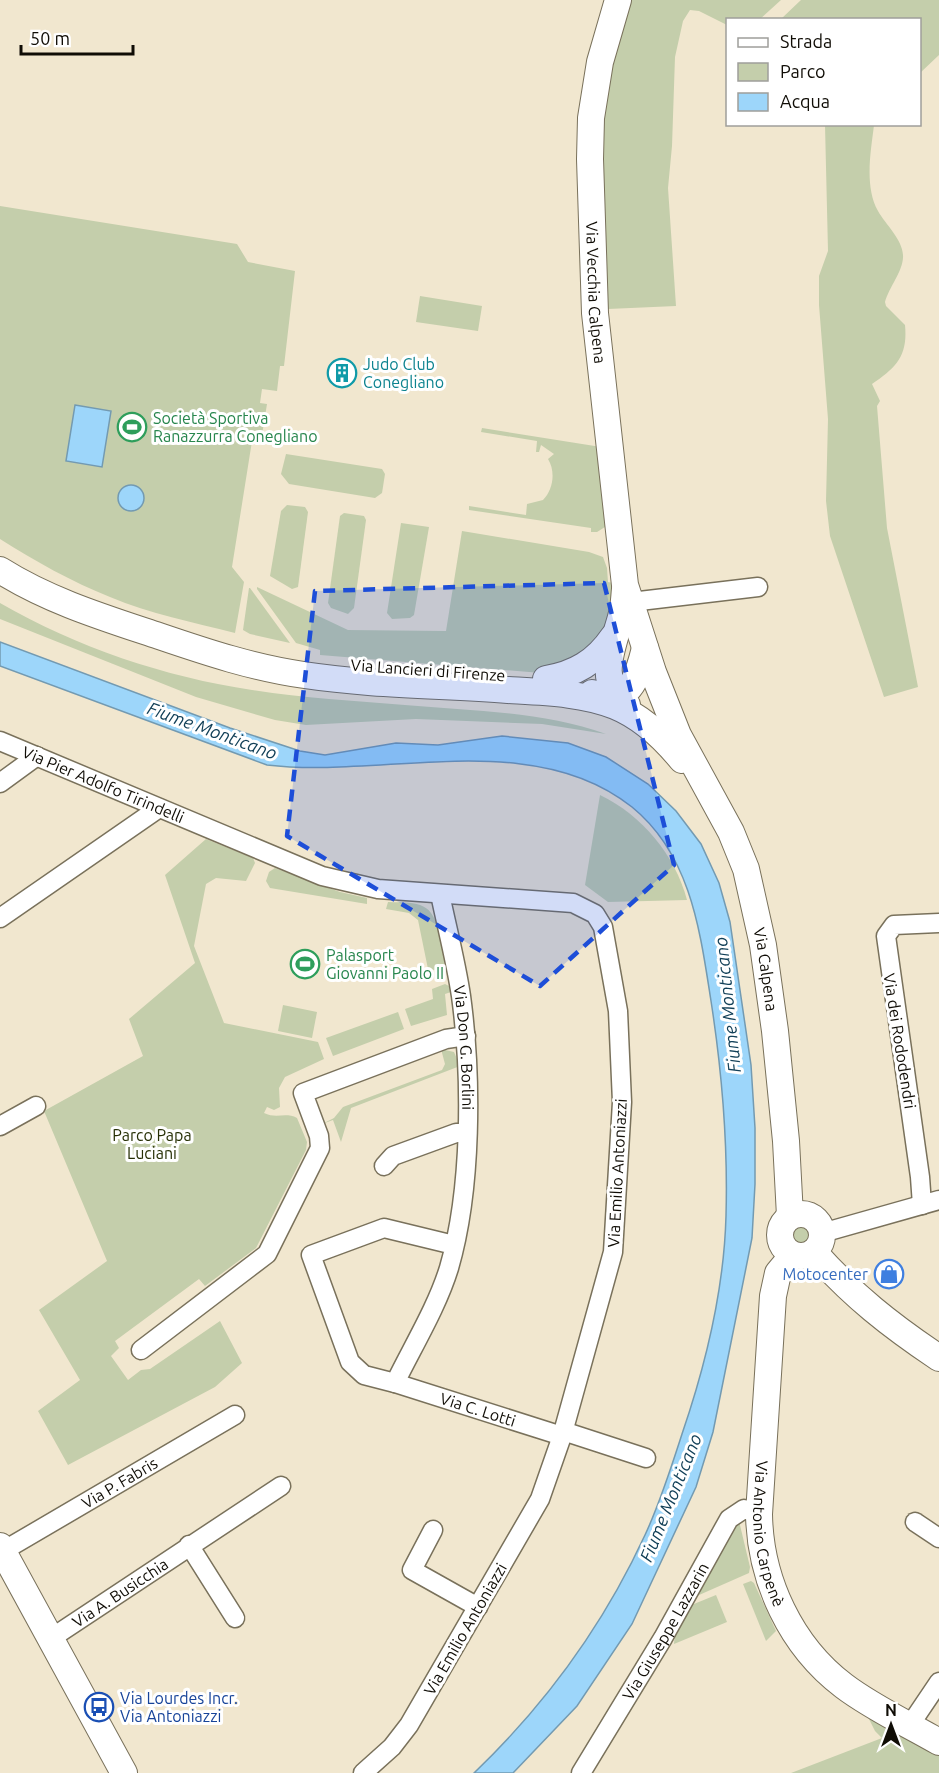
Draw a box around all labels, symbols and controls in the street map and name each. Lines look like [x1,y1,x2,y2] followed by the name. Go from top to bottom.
[21,18,134,56] scale bar
[726,18,921,126] legend
[30,28,70,48] text: 50 m
[780,31,832,51] text: Strada
[780,61,826,81] text: Parco
[780,91,830,111] text: Acqua
[583,221,610,365] street label: Via Vecchia Calpena
[363,355,444,391] place label: Judo Club Conegliano
[326,357,358,389] building icon: Judo Club Conegliano
[153,409,318,445] place label: Società Sportiva Ranazzurra Conegliano
[116,411,148,443] sports icon: Società Sportiva Ranazzurra Conegliano
[350,656,506,684] street label: Via Lancieri di Firenze
[145,697,280,763] water label: Fiume Monticano
[20,742,187,826] street label: Via Pier Adolfo Tirindelli
[750,926,781,1012] street label: Via Calpena
[710,936,744,1074] water label: Fiume Monticano
[326,946,444,982] place label: Palasport Giovanni Paolo II
[289,948,321,980] sports icon: Palasport Giovanni Paolo II
[880,972,920,1110] street label: Via dei Rododendri
[450,984,477,1110] street label: Via Don G. Borlini
[604,1098,630,1248] street label: Via Emilio Antoniazzi
[112,1126,192,1162] park label: Parco Papa Luciani
[873,1258,905,1290] shop icon: Motocenter
[783,1265,868,1283] place label: Motocenter
[438,1389,518,1430] street label: Via C. Lotti
[635,1431,705,1564] water label: Fiume Monticano
[78,1454,161,1512] street label: Via P. Fabris
[750,1460,788,1609] street label: Via Antonio Carpenè
[69,1554,171,1631] street label: Via A. Busicchia
[619,1559,712,1703] street label: Via Giuseppe Lazzarin
[420,1560,510,1698] street label: Via Emilio Antoniazzi
[120,1689,238,1725] place label: Via Lourdes Incr. Via Antoniazzi
[83,1691,115,1723] bus stop icon: Via Lourdes Incr. Via Antoniazzi
[861,1695,921,1755] north arrow
[885,1701,897,1719] text: N

